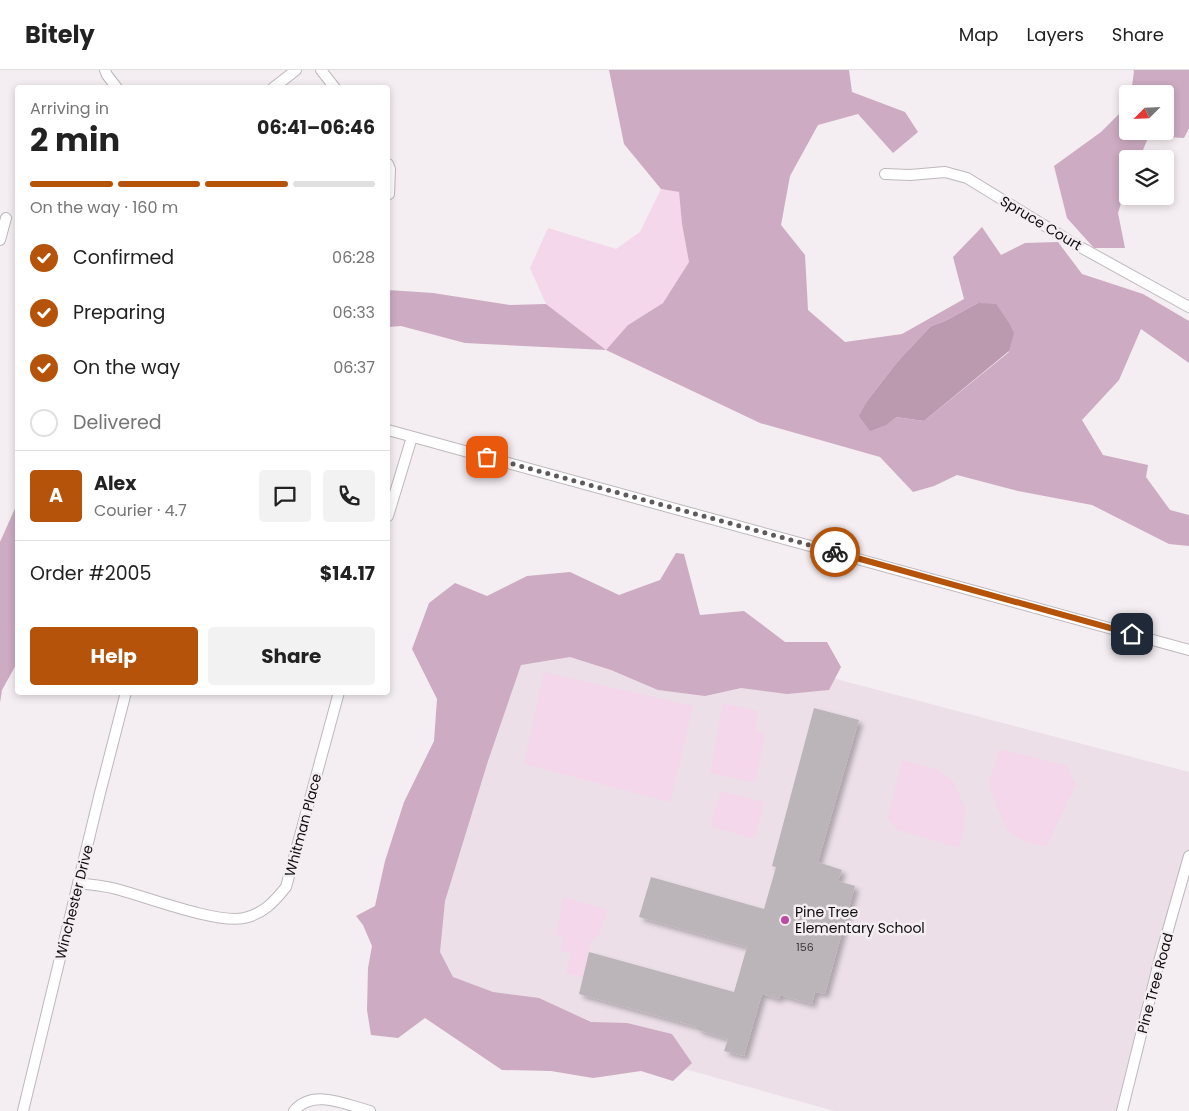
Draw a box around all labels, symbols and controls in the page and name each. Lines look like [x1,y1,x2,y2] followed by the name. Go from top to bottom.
[25,18,95,51] text: Bitely
[959,22,999,47] text: Map
[1027,22,1084,47] text: Layers
[1112,22,1164,47] text: Share
[1119,85,1174,140] north arrow
[1119,85,1174,205] map controls
[30,97,109,120] text: Arriving in
[257,114,375,141] text: 06:41–06:46
[30,117,120,162] text: 2 min
[1119,150,1174,205] button: layers
[996,191,1086,255] street label: Spruce Court
[30,196,178,219] text: On the way · 160 m
[30,244,58,272] icon: check
[73,244,174,271] text: Confirmed
[332,246,375,269] text: 06:28
[30,299,58,327] icon: check
[73,299,165,326] text: Preparing
[333,301,375,324] text: 06:33
[30,354,58,382] icon: check
[73,354,180,381] text: On the way
[333,356,375,379] text: 06:37
[73,409,162,436] text: Delivered
[466,436,508,478] pin
[473,443,501,471] icon: bag
[94,470,136,497] text: Alex
[259,470,311,522] button: chat
[323,470,375,522] button: phone
[49,482,63,509] text: A
[94,499,187,522] text: Courier · 4.7
[810,527,860,577] courier
[821,538,849,566] icon: bike
[30,560,152,587] text: Order #2005
[320,560,375,587] text: $14.17
[1111,613,1153,655] pin
[1118,620,1146,648] icon: home
[30,627,198,685] button: Help
[208,627,375,685] button: Share
[280,771,326,879] street label: Whitman Place
[50,842,98,961] street label: Winchester Drive
[795,902,925,938] place label: Pine Tree Elementary School
[779,914,791,926] marker: Pine Tree Elementary School
[1132,931,1178,1035] street label: Pine Tree Road
[796,939,814,955] house number: 156

